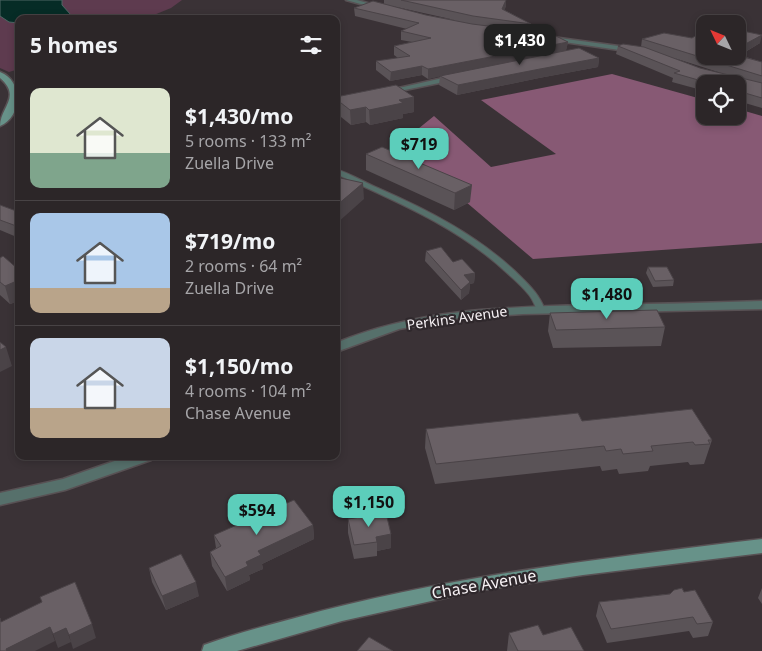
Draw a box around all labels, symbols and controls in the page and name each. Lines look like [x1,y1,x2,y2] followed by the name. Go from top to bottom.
[696,15,746,65] north arrow
[696,15,746,125] map controls
[479,23,561,66] pin: $1,430
[495,29,545,51] text: $1,430
[30,31,118,59] text: 5 homes
[297,31,325,59] icon: filters
[696,75,746,125] button: locate
[185,102,293,130] text: $1,430/mo
[70,108,130,168] icon: home
[389,128,449,170] pin: $719
[185,130,311,152] text: 5 rooms · 133 m²
[401,133,437,155] text: $719
[185,152,274,174] text: Zuella Drive
[185,227,275,255] text: $719/mo
[70,233,130,293] icon: home
[185,255,302,277] text: 2 rooms · 64 m²
[185,277,274,299] text: Zuella Drive
[566,278,648,320] pin: $1,480
[582,283,632,305] text: $1,480
[405,301,509,334] street label: Perkins Avenue
[185,352,293,380] text: $1,150/mo
[70,358,130,418] icon: home
[185,380,311,402] text: 4 rooms · 104 m²
[185,402,291,424] text: Chase Avenue
[328,486,410,528] pin: $1,150
[344,491,394,513] text: $1,150
[227,494,287,536] pin: $594
[239,499,275,521] text: $594
[430,564,538,604] street label: Chase Avenue

